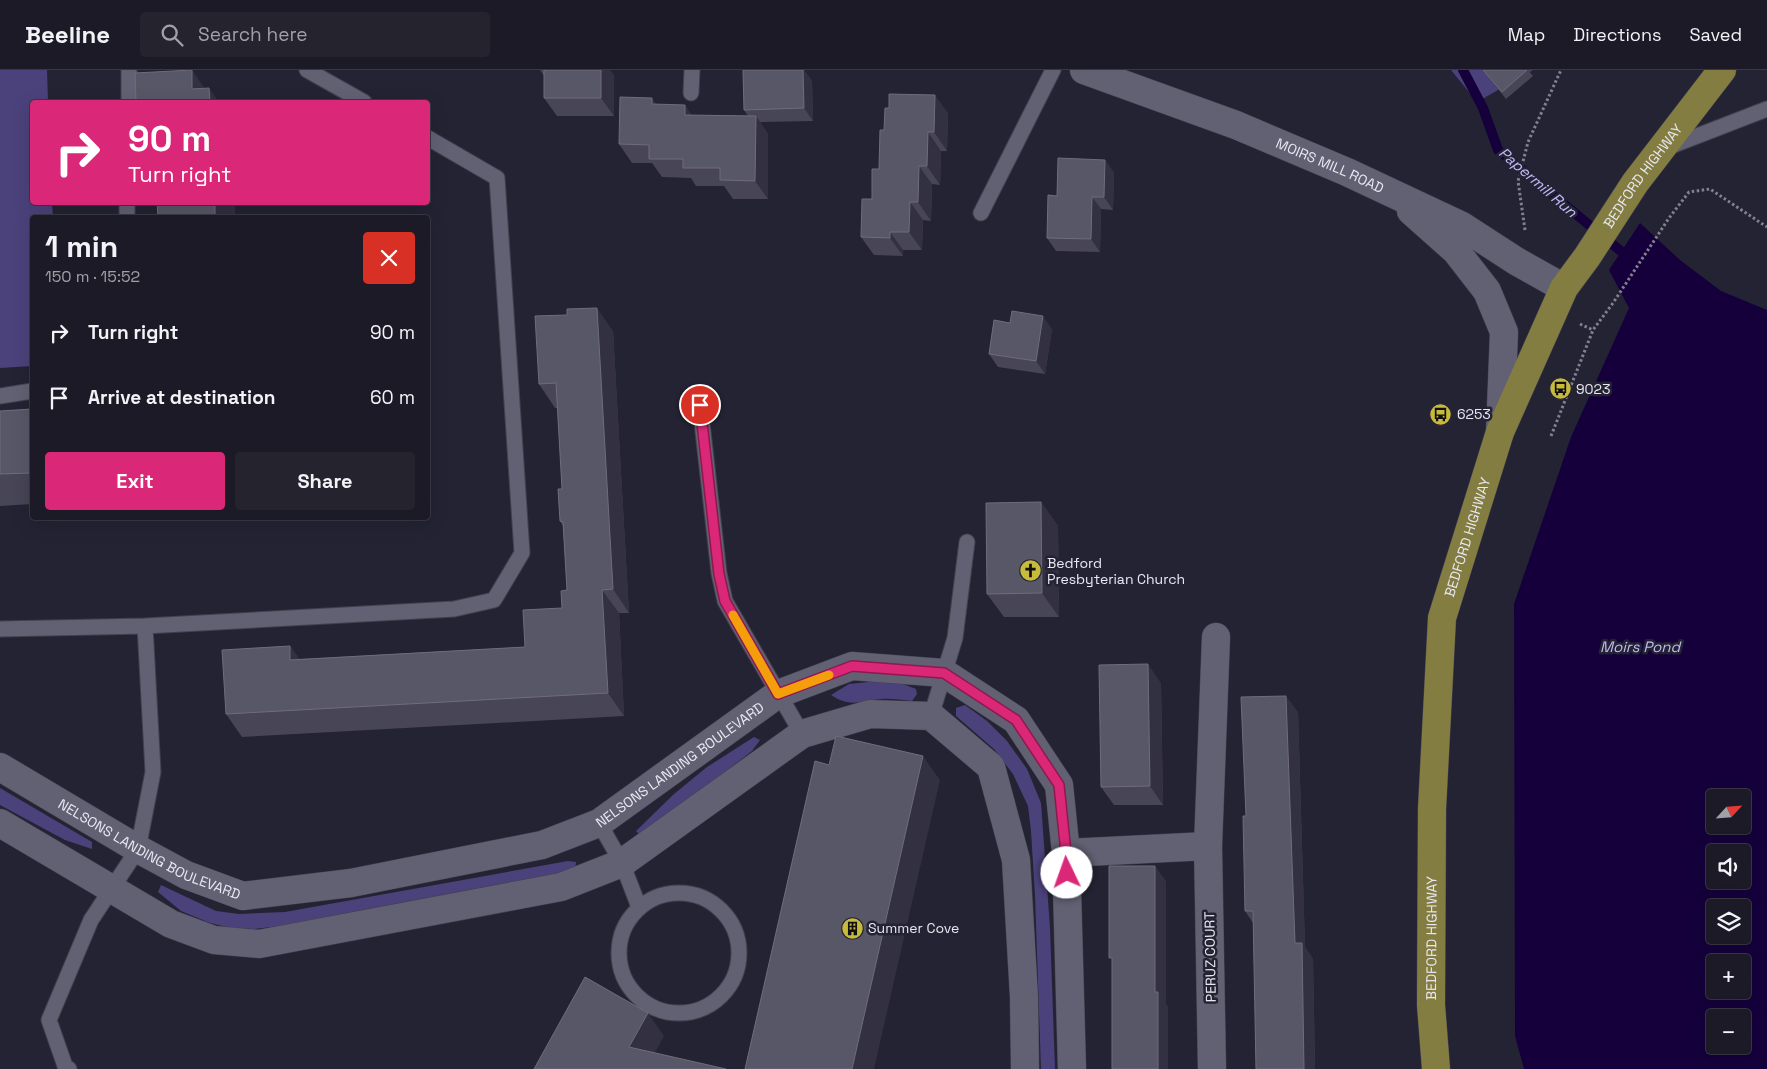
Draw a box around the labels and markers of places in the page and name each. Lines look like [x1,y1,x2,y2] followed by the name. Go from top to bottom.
[1548,377,1572,401] bus stop icon: 9023
[1576,380,1610,398] place label: 9023
[679,384,721,426] pin
[1429,402,1453,426] bus stop icon: 6253
[1457,405,1491,423] place label: 6253
[1047,554,1185,588] place label: Bedford Presbyterian Church
[1019,559,1043,583] church icon: Bedford Presbyterian Church
[840,916,864,940] building icon: Summer Cove
[868,919,959,937] place label: Summer Cove

